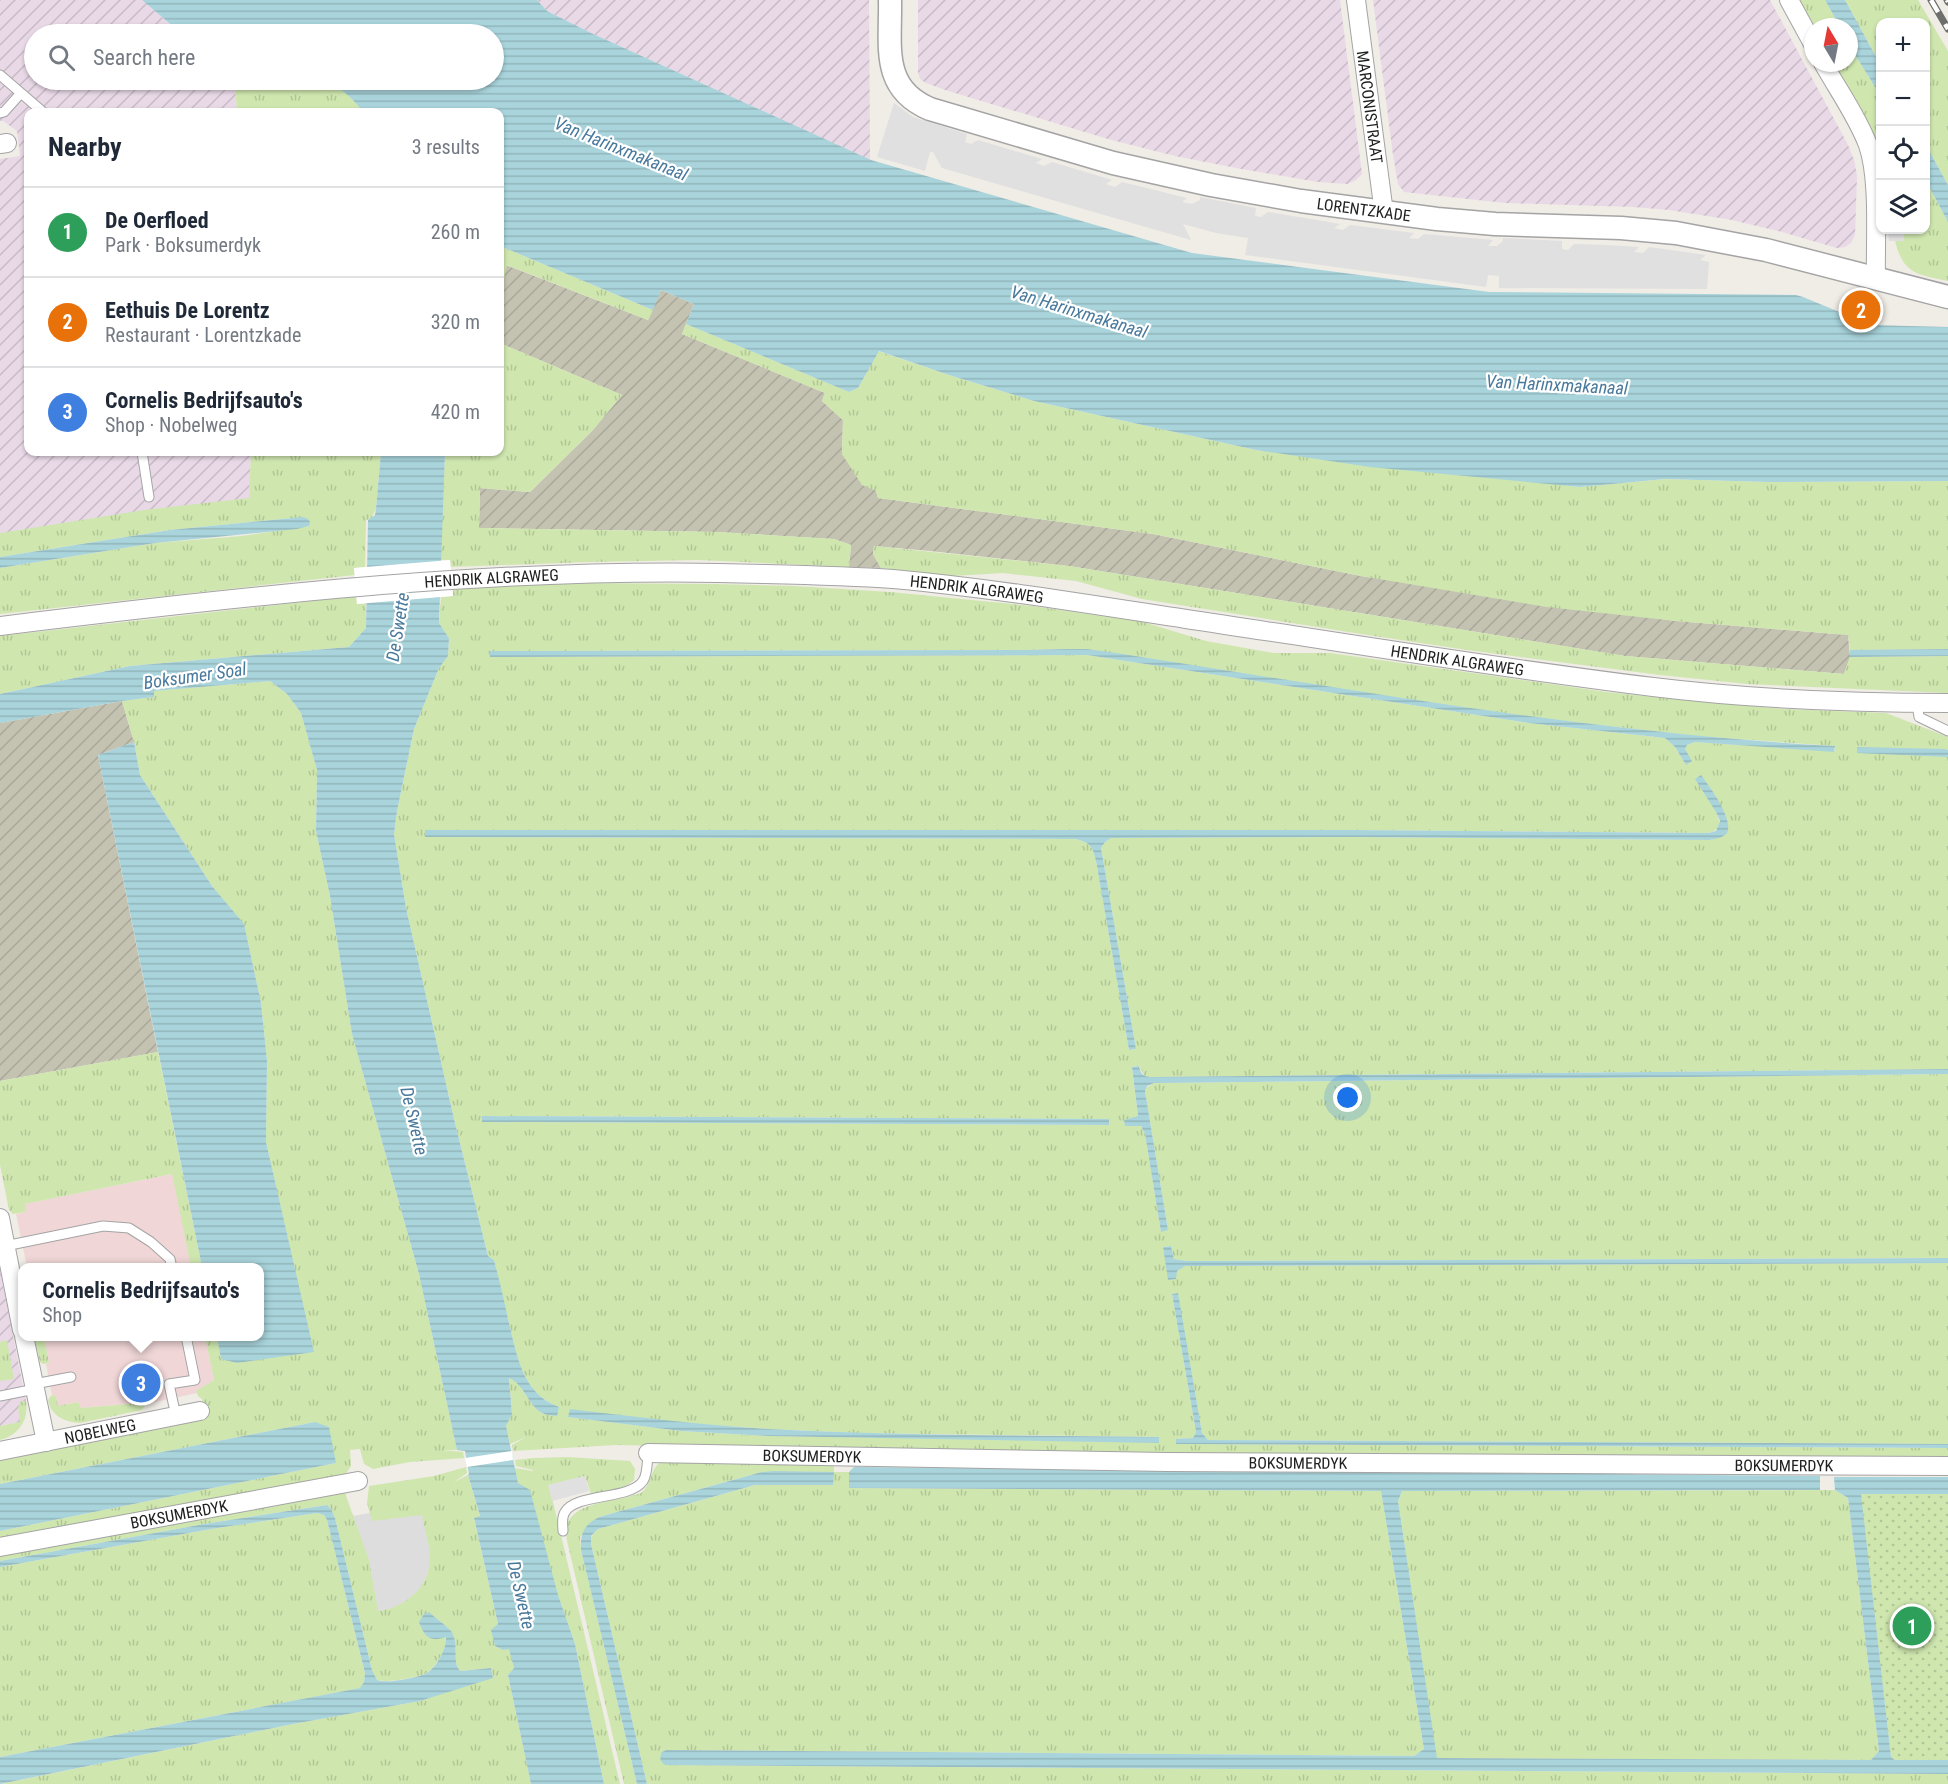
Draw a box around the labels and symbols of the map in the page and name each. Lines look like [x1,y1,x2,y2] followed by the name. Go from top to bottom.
[1804,18,1858,72] north arrow
[1353,50,1386,165] street label: MARCONISTRAAT
[551,112,692,185] water label: Van Harinxmakanaal
[1316,194,1412,225] street label: LORENTZKADE
[1008,281,1151,343] water label: Van Harinxmakanaal
[1842,288,1880,332] pin: 2
[1486,370,1629,399] water label: Van Harinxmakanaal
[424,565,559,592] street label: HENDRIK ALGRAWEG
[909,572,1045,607] street label: HENDRIK ALGRAWEG
[382,591,413,663] water label: De Swette
[1389,641,1525,680] street label: HENDRIK ALGRAWEG
[142,658,249,693] water label: Boksumer Soal
[1333,1083,1362,1112] your location
[396,1085,433,1157] water label: De Swette
[122,1360,160,1406] pin: 3
[63,1415,137,1448] street label: NOBELWEG
[762,1446,862,1467] street label: BOKSUMERDYK
[1248,1453,1348,1473] street label: BOKSUMERDYK
[1734,1456,1834,1475] street label: BOKSUMERDYK
[129,1496,230,1533] street label: BOKSUMERDYK
[503,1559,540,1631] water label: De Swette
[1892,1604,1932,1648] pin: 1

